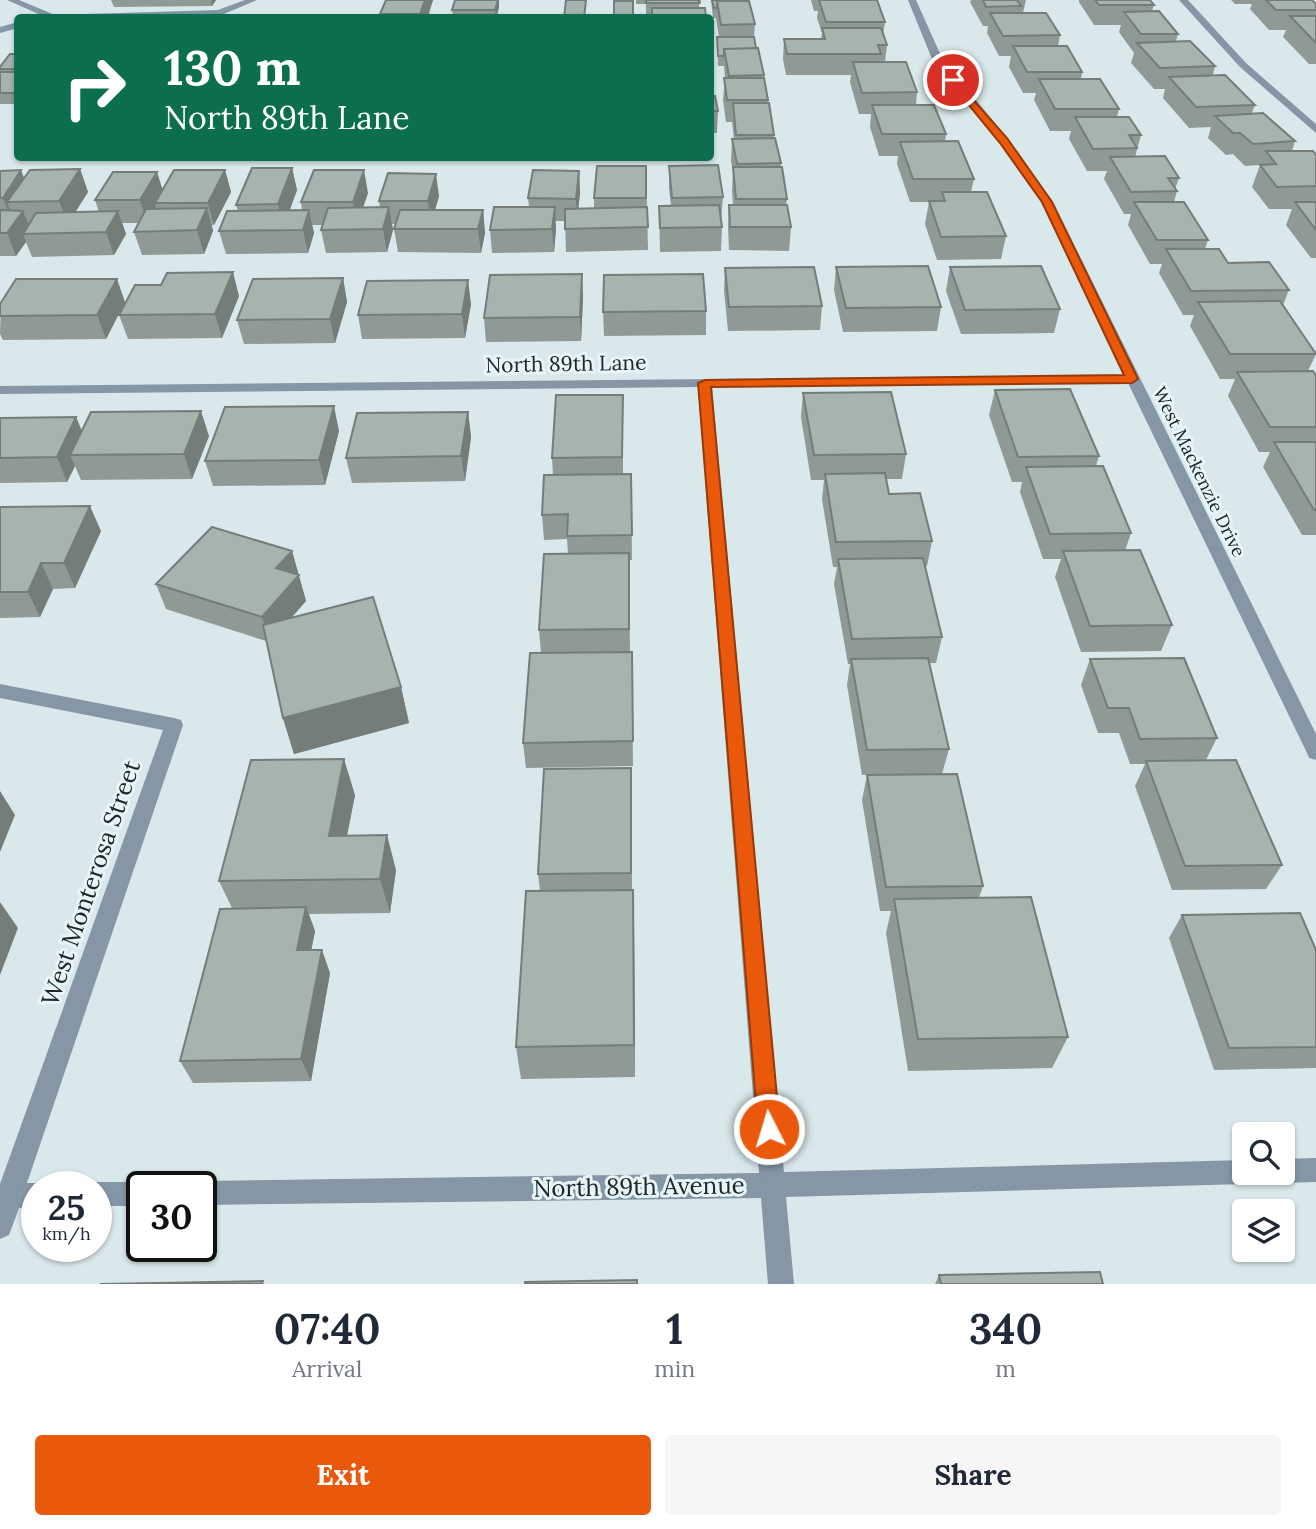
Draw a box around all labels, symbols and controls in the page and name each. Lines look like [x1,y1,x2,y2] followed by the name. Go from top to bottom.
[164,36,300,98] text: 130 m
[49,42,140,133] icon: right
[923,50,983,110] pin
[934,61,972,99] icon: arrive
[164,97,410,138] text: North 89th Lane
[485,349,647,378] street label: North 89th Lane
[1148,383,1251,561] street label: West Mackenzie Drive
[34,755,147,1010] street label: West Monterosa Street
[732,1092,806,1166] position arrow
[1232,1122,1295,1262] map controls
[1232,1122,1295,1185] button: search
[533,1169,745,1204] street label: North 89th Avenue
[126,1171,217,1262] speed limit sign: 30
[48,1185,85,1230] text: 25
[1232,1199,1295,1262] button: layers
[42,1222,91,1245] text: km/h
[274,1302,380,1356] text: 07:40
[666,1302,683,1356] text: 1
[969,1302,1042,1356] text: 340
[292,1354,362,1383] text: Arrival
[654,1354,695,1383] text: min
[995,1354,1016,1383] text: m
[35,1435,651,1515] button: Exit
[665,1435,1281,1515] button: Share

